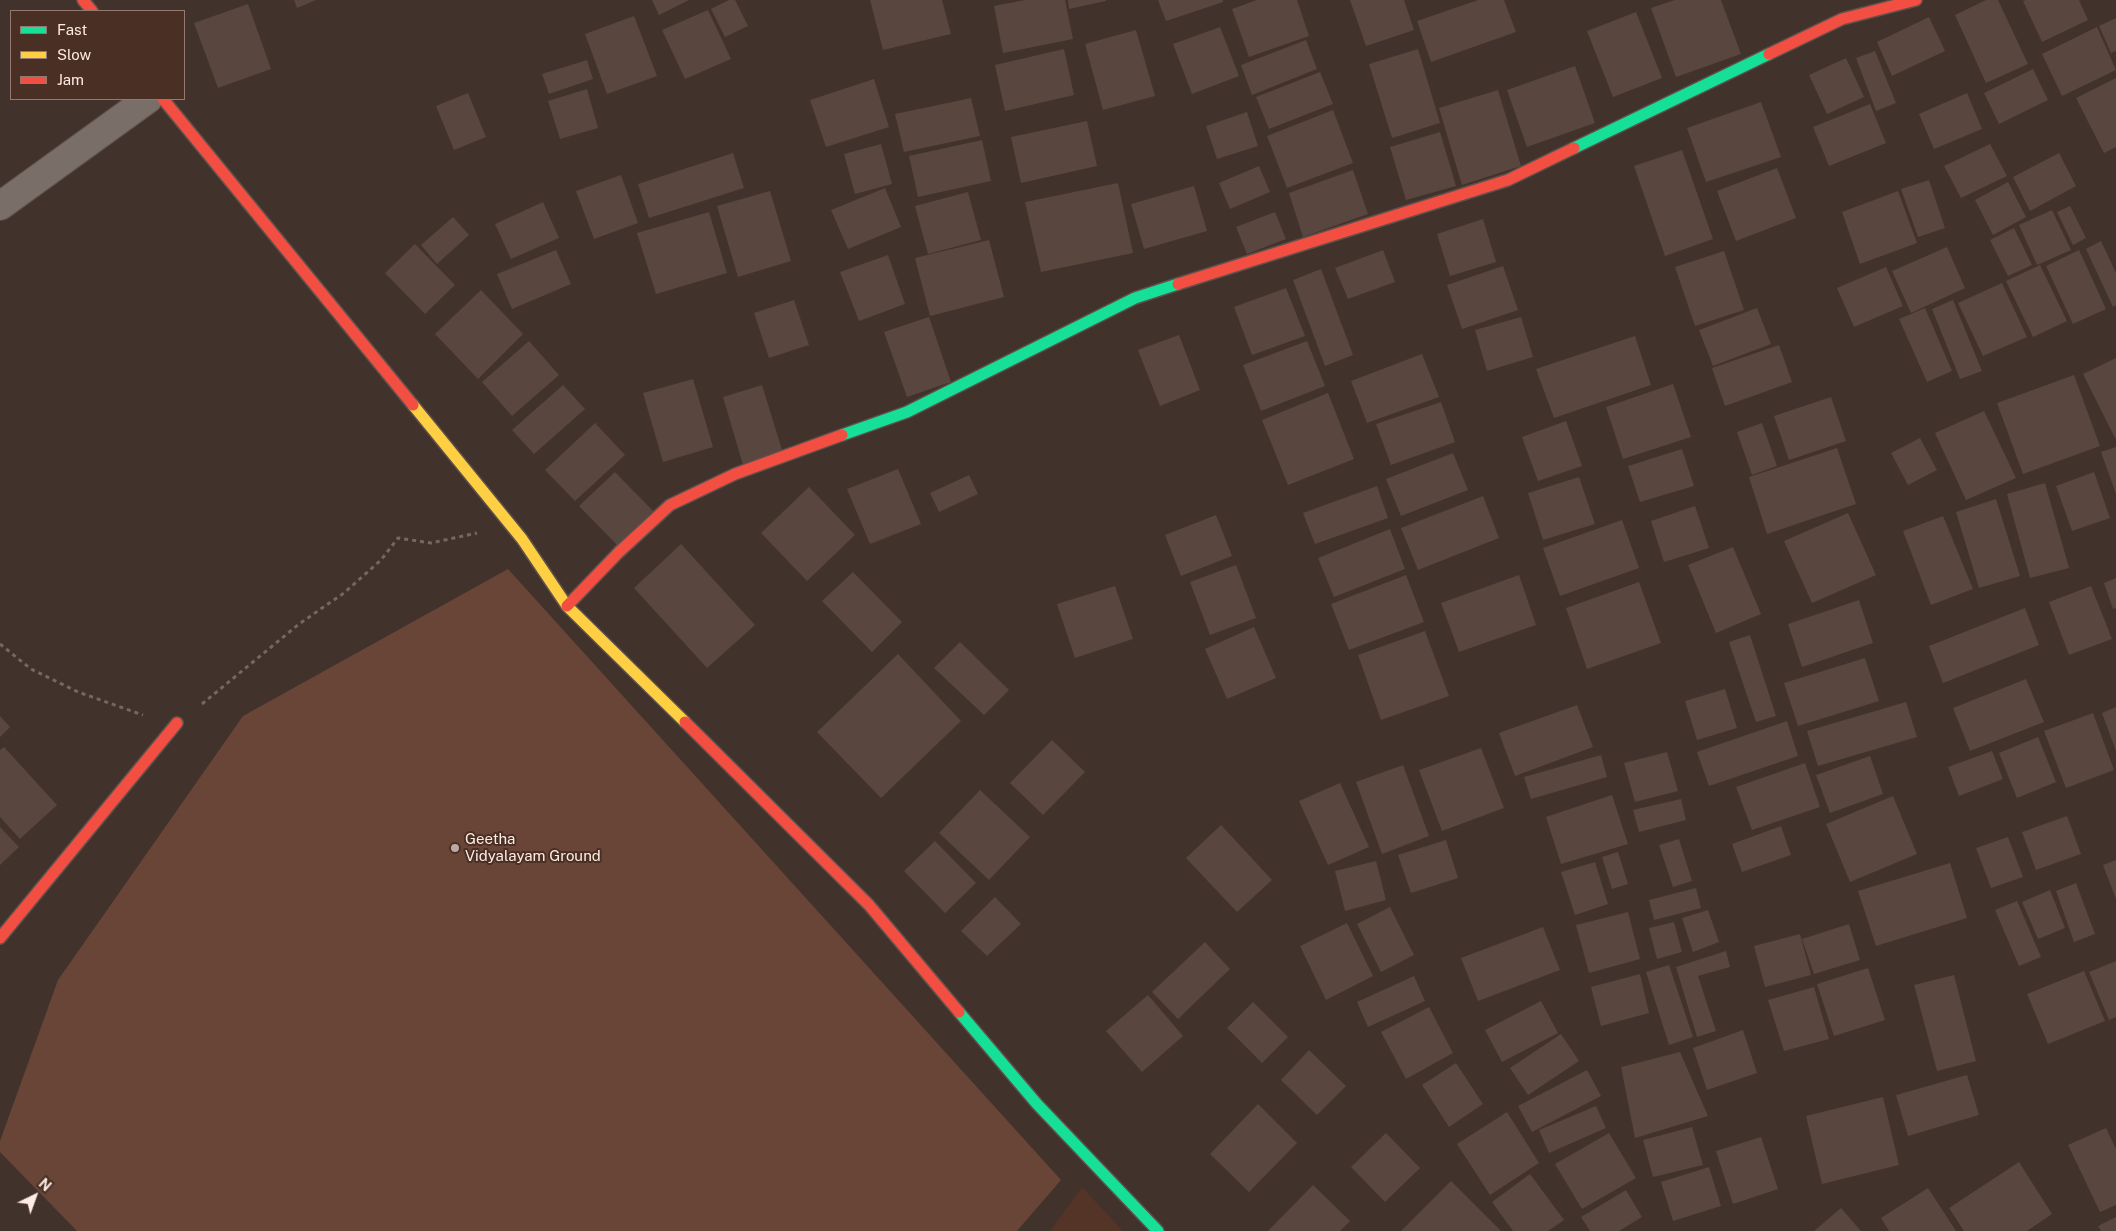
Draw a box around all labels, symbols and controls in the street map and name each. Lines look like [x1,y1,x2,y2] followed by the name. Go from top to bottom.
[10,10,185,100] legend
[57,21,87,38] text: Fast
[57,46,91,63] text: Slow
[57,71,84,88] text: Jam
[465,830,601,865] place label: Geetha Vidyalayam Ground
[449,842,461,854] marker: Geetha Vidyalayam Ground
[10,1171,60,1221] north arrow
[36,1175,54,1194] text: N

